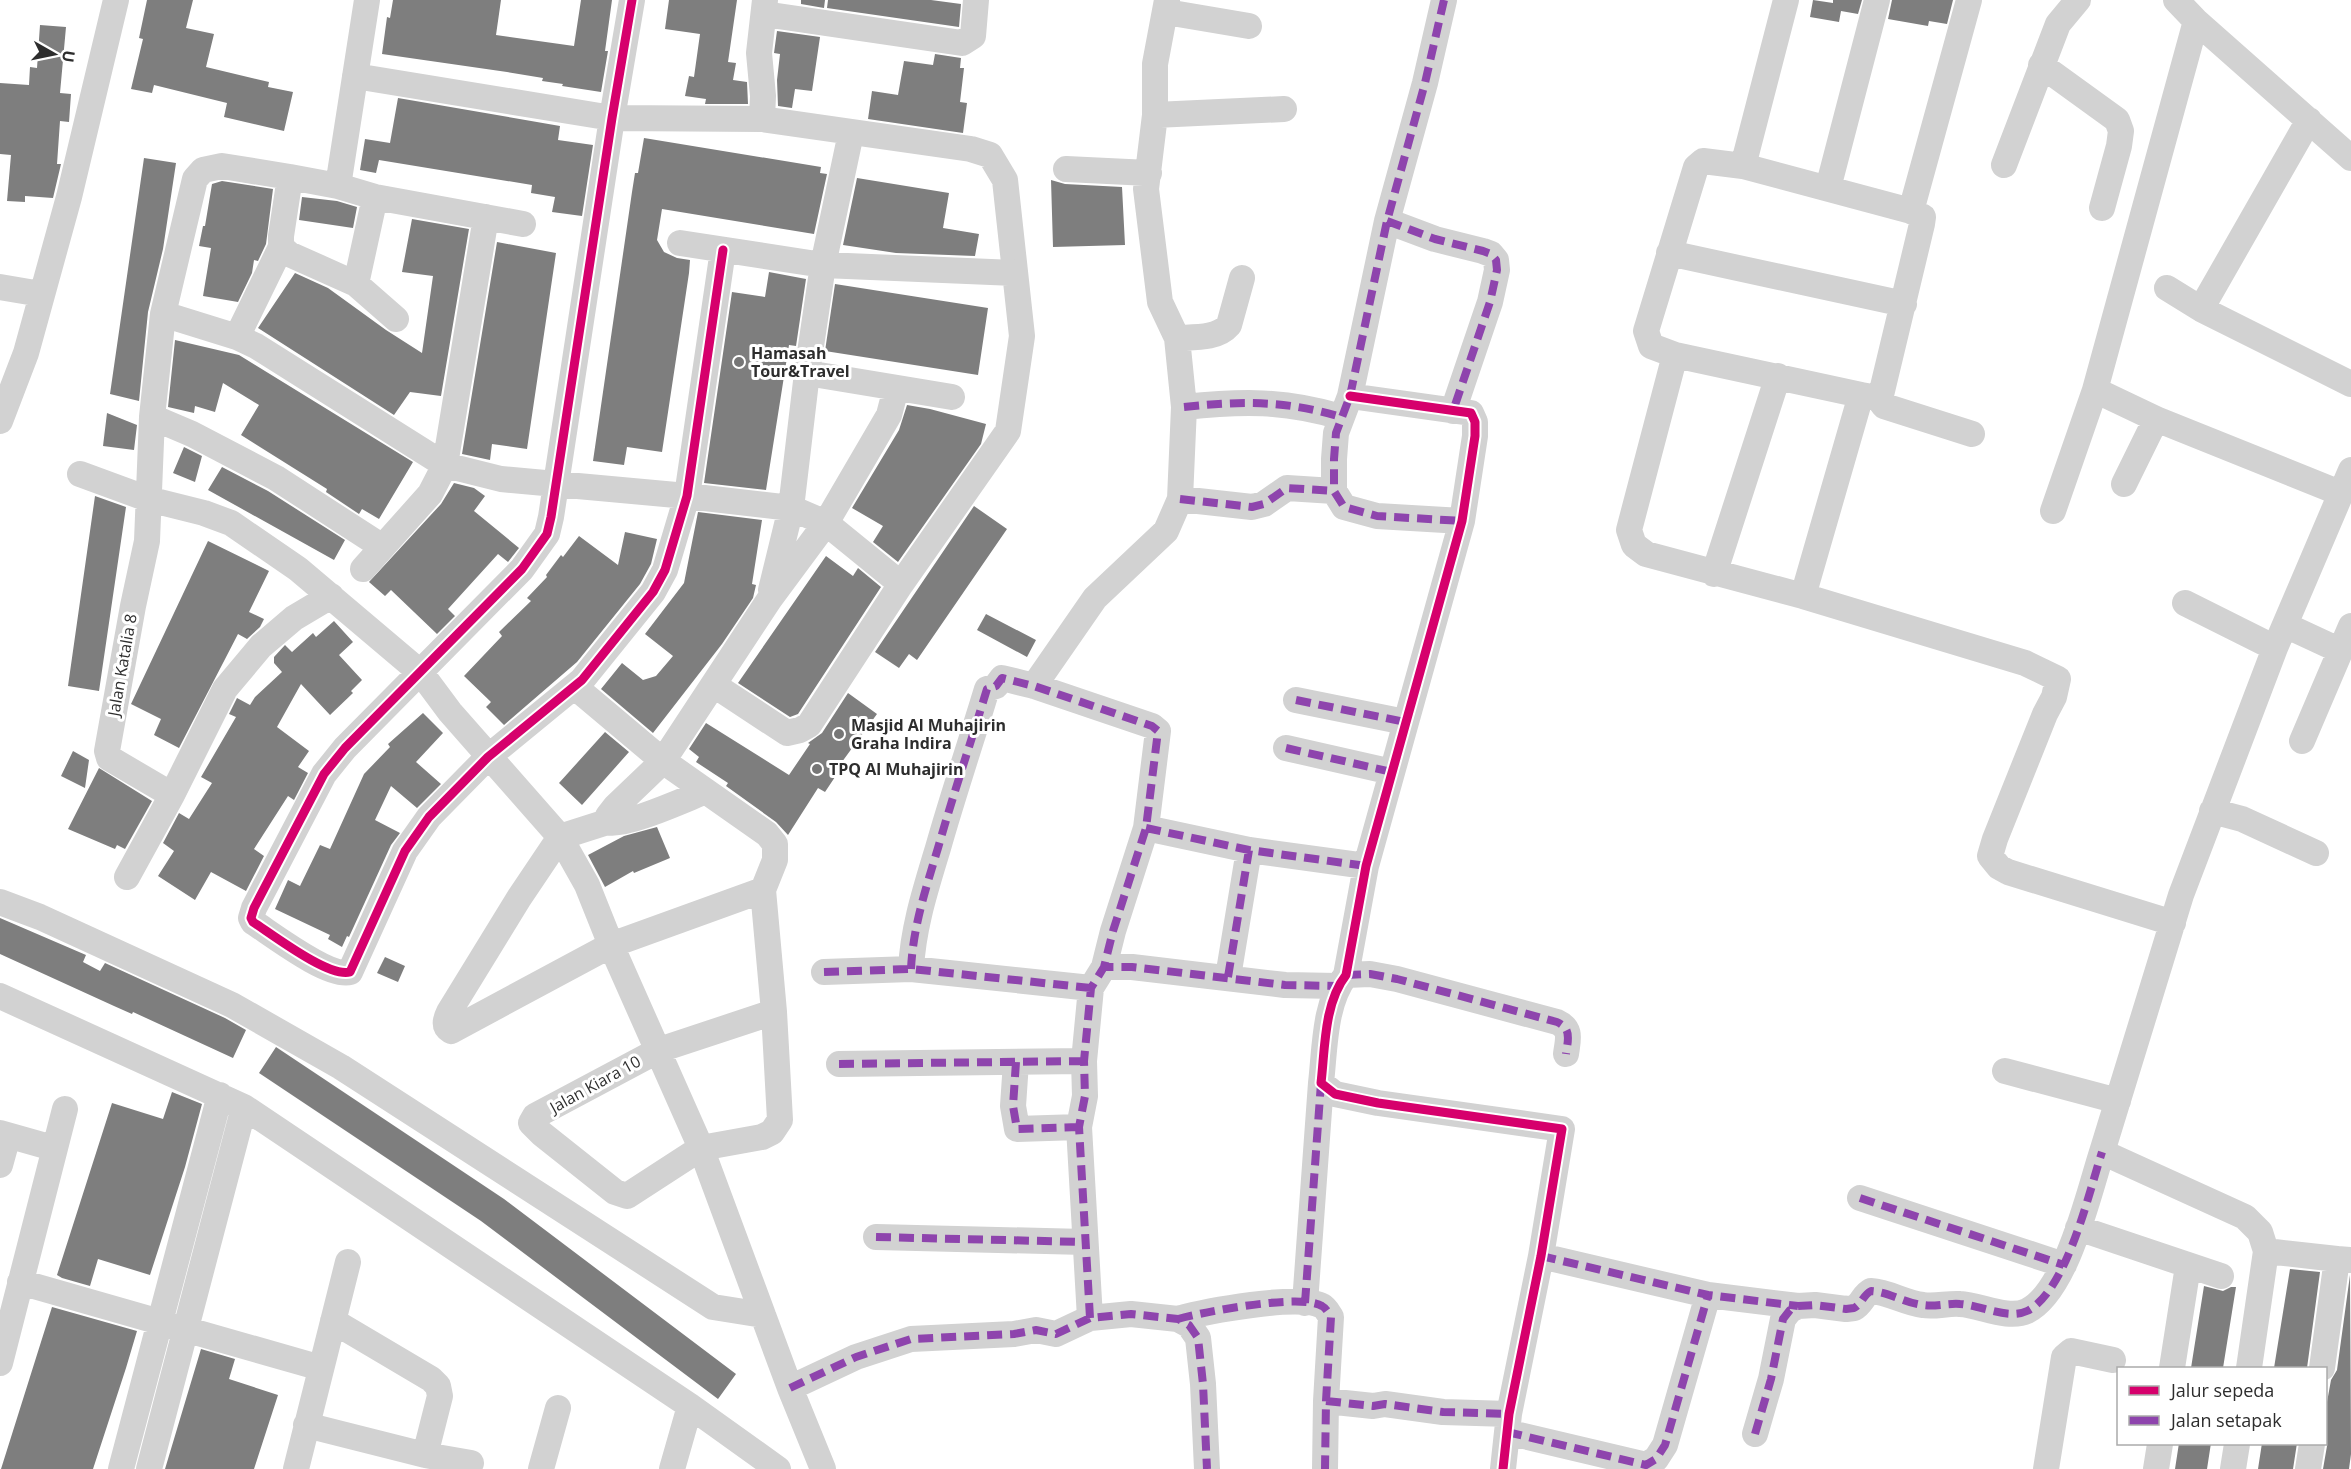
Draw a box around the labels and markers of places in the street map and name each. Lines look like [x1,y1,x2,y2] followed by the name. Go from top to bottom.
[751,342,850,382] place label: Hamasah Tour&Travel
[732,355,746,369] marker: Hamasah Tour&Travel
[851,714,1006,754] place label: Masjid Al Muhajirin Graha Indira
[832,727,846,741] marker: Masjid Al Muhajirin Graha Indira
[829,758,964,780] place label: TPQ Al Muhajirin
[810,762,824,776] marker: TPQ Al Muhajirin

